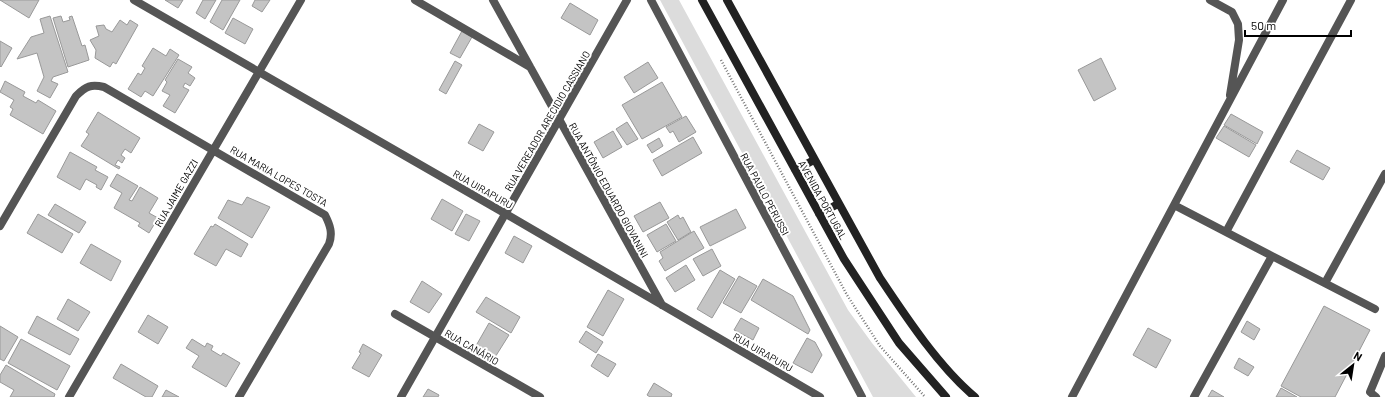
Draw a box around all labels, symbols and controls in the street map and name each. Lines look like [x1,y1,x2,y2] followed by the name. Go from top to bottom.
[1245,12,1351,38] scale bar
[1251,18,1276,32] text: 50 m
[502,49,592,193] street label: RUA VEREADOR ARECIDIO CASSIANO
[567,121,651,259] street label: RUA ANTÔNIO EDUARDO GIOVANINI
[228,143,330,209] street label: RUA MARIA LOPES TOSTA
[738,151,792,237] street label: RUA PAULO PERUSSI
[152,157,200,229] street label: RUA JAIME GAZZI
[796,158,850,242] street label: AVENIDA PORTUGAL
[451,167,515,211] street label: RUA UIRAPURU
[443,327,501,367] street label: RUA CANÁRIO
[731,330,795,374] street label: RUA UIRAPURU
[1333,345,1373,385] north arrow
[1352,348,1365,363] text: N

